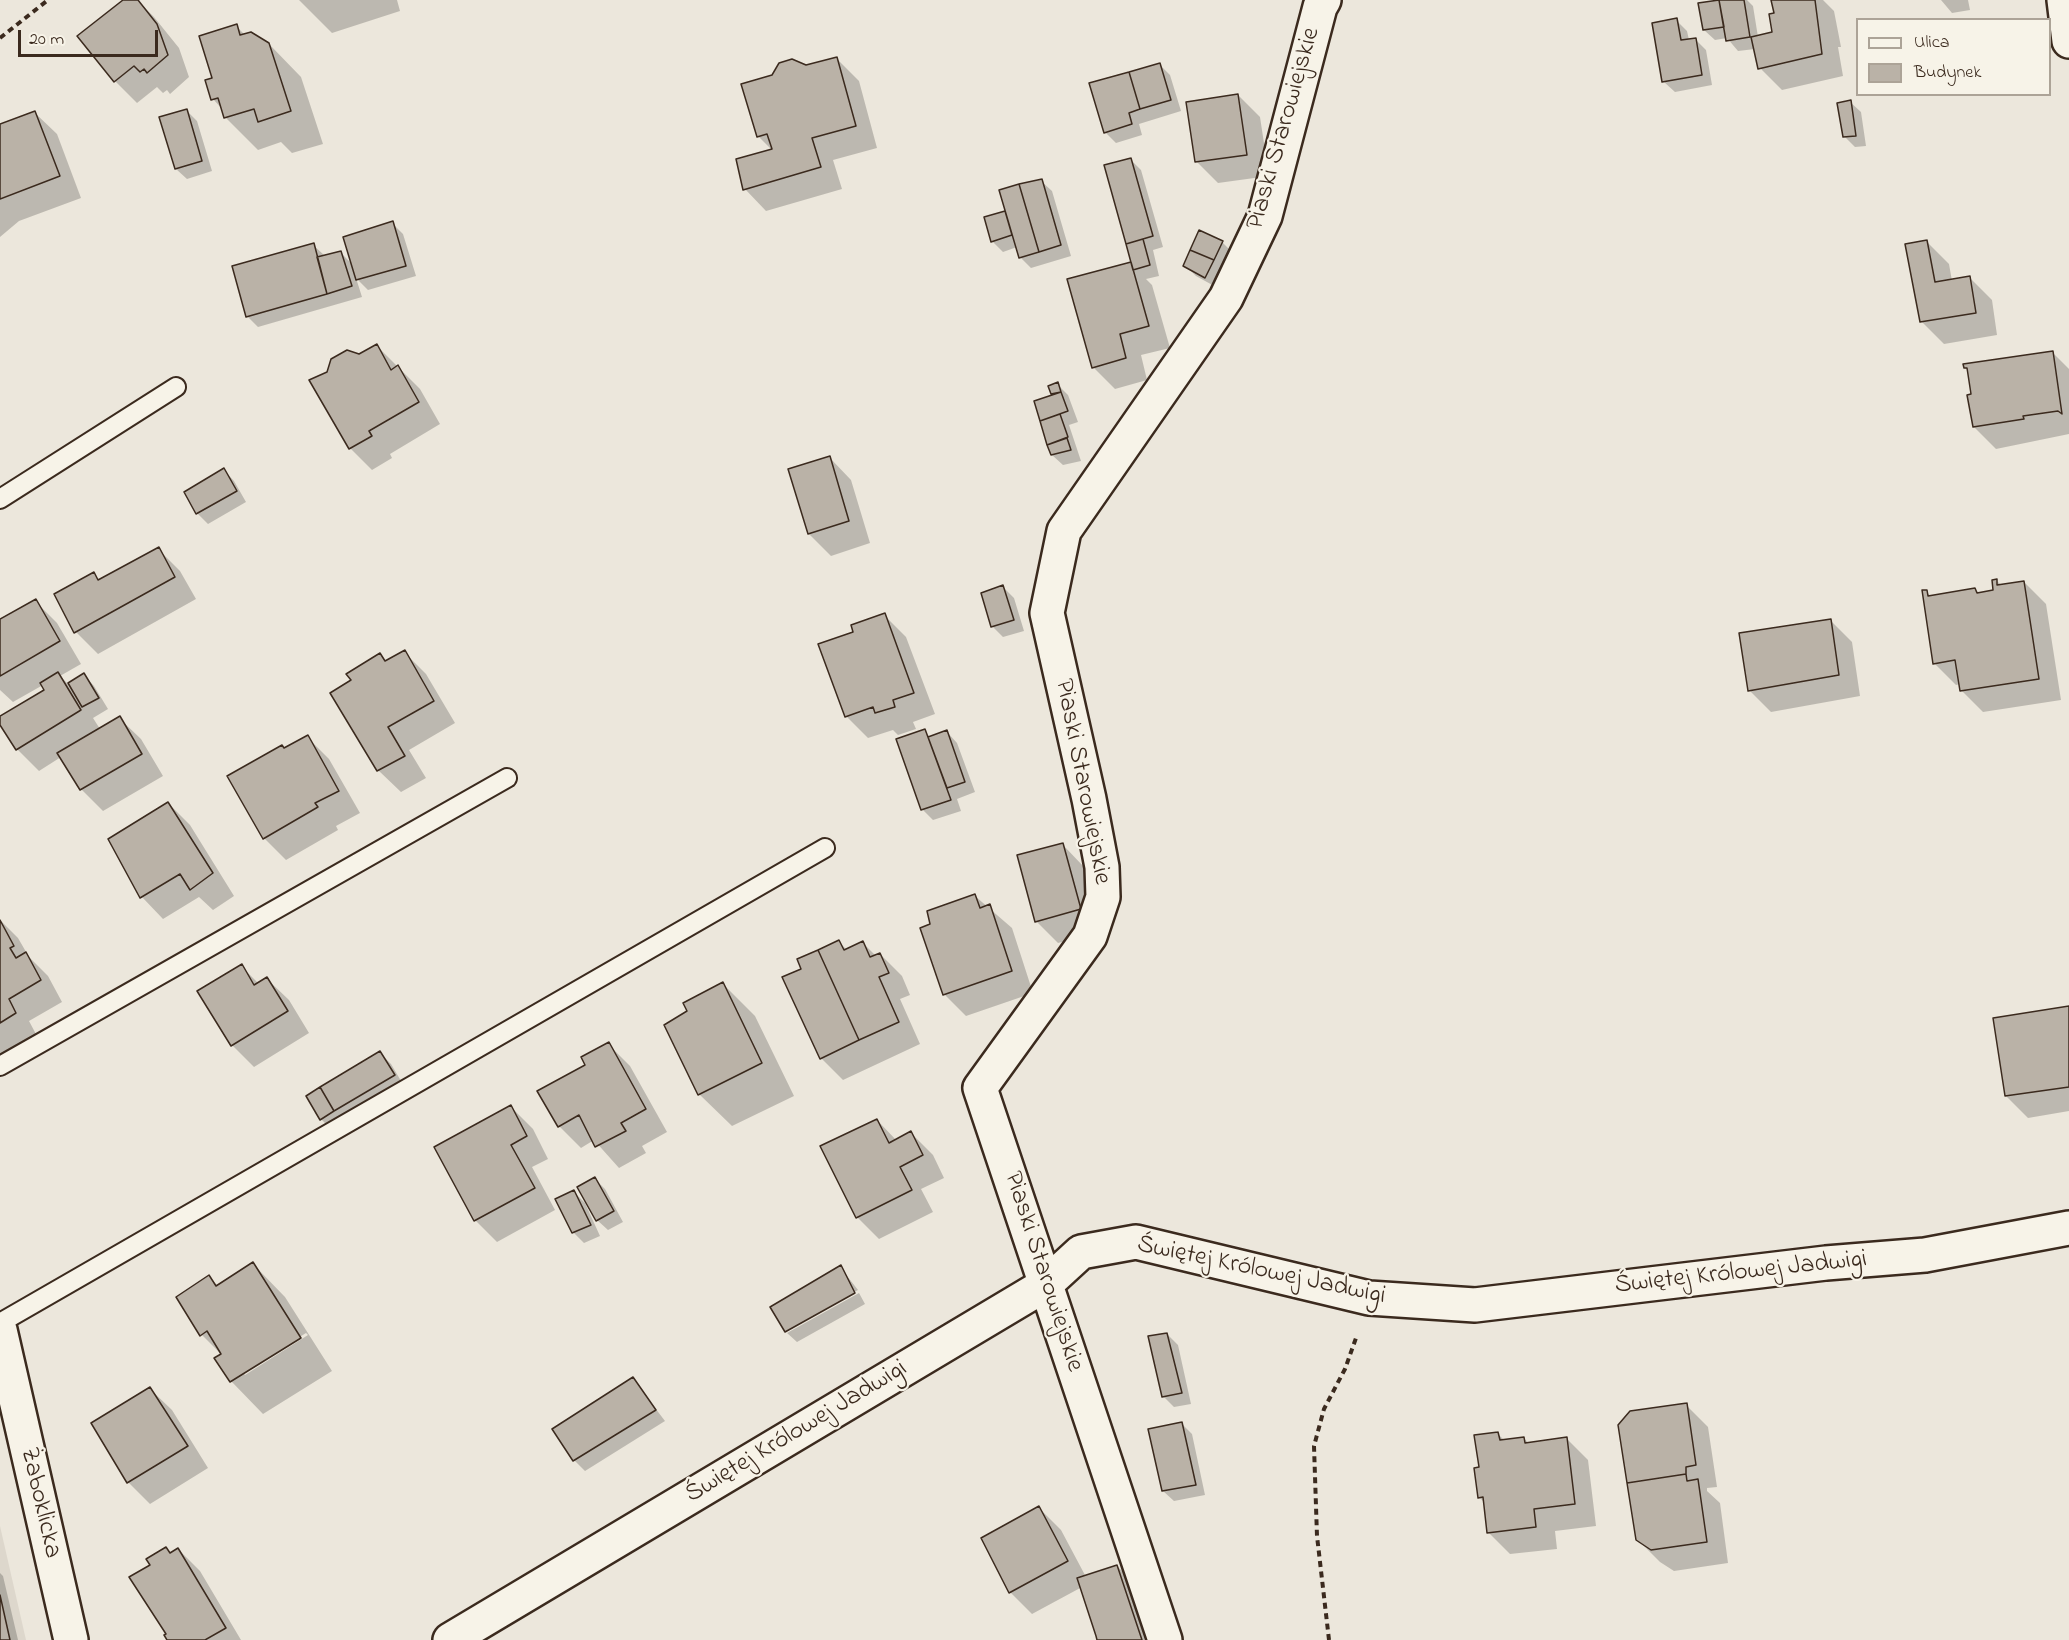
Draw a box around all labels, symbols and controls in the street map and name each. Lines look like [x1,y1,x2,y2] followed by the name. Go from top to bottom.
[21,18,160,56] scale bar
[1856,18,2051,96] legend
[1241,24,1329,234] street label: Piaski Starowiejskie
[29,27,64,53] text: 20 m
[1914,30,1949,56] text: Ulica
[1914,60,1981,86] text: Budynek
[1046,677,1116,887] street label: Piaski Starowiejskie
[995,1168,1089,1376] street label: Piaski Starowiejskie
[1134,1230,1388,1314] street label: Świętej Królowej Jadwigi
[1613,1245,1869,1303] street label: Świętej Królowej Jadwigi
[680,1354,914,1512] street label: Świętej Królowej Jadwigi
[11,1445,67,1561] street label: Żaboklicka

